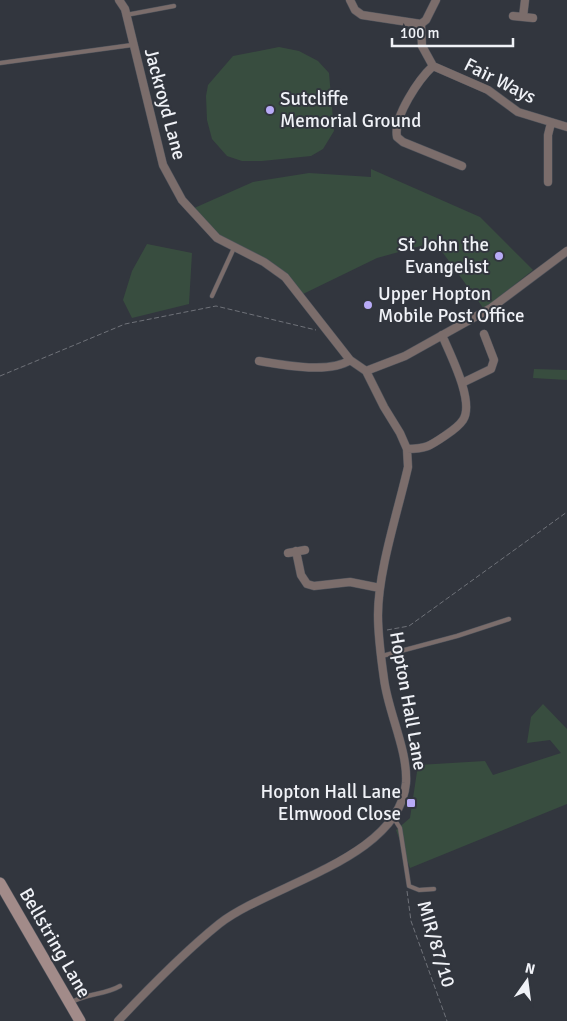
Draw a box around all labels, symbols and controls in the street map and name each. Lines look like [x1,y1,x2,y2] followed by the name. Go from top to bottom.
[392,15,513,47] scale bar
[400,24,440,42] text: 100 m
[139,46,191,162] street label: Jackroyd Lane
[460,53,540,109] street label: Fair Ways
[280,87,421,133] place label: Sutcliffe Memorial Ground
[264,104,276,116] marker: Sutcliffe Memorial Ground
[398,233,489,279] place label: St John the Evangelist
[493,250,505,262] marker: St John the Evangelist
[378,282,525,328] place label: Upper Hopton Mobile Post Office
[362,299,374,311] marker: Upper Hopton Mobile Post Office
[384,630,432,772] street label: Hopton Hall Lane
[261,780,401,826] place label: Hopton Hall Lane Elmwood Close
[405,797,417,809] marker: Hopton Hall Lane Elmwood Close
[14,884,96,1002] street label: Bellstring Lane
[411,898,461,990] street label: MIR/87/10
[502,956,552,1006] north arrow
[523,959,537,978] text: N

